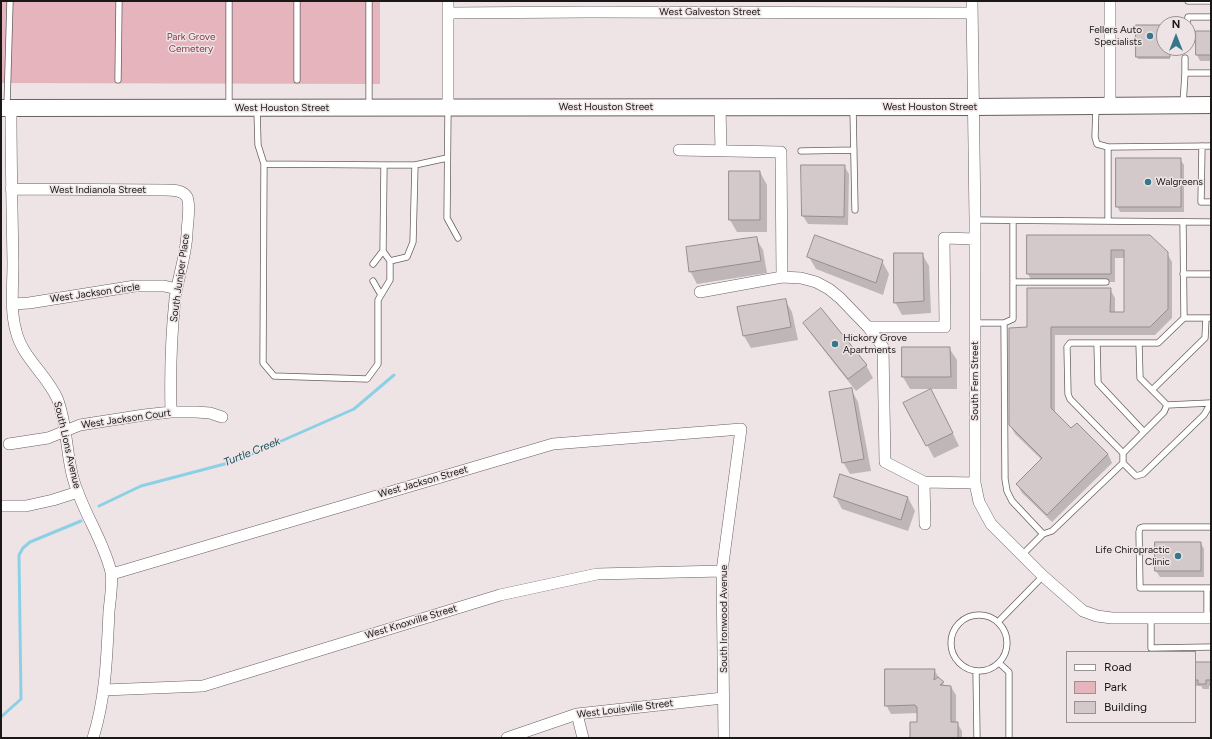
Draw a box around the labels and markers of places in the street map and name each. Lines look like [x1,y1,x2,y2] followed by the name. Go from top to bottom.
[1089,24,1142,48] place label: Fellers Auto Specialists
[1145,31,1155,41] marker: Fellers Auto Specialists
[1156,176,1203,188] place label: Walgreens
[1143,177,1153,187] marker: Walgreens
[843,332,907,356] place label: Hickory Grove Apartments
[830,339,840,349] marker: Hickory Grove Apartments
[1095,544,1170,568] place label: Life Chiropractic Clinic
[1173,551,1183,561] marker: Life Chiropractic Clinic

